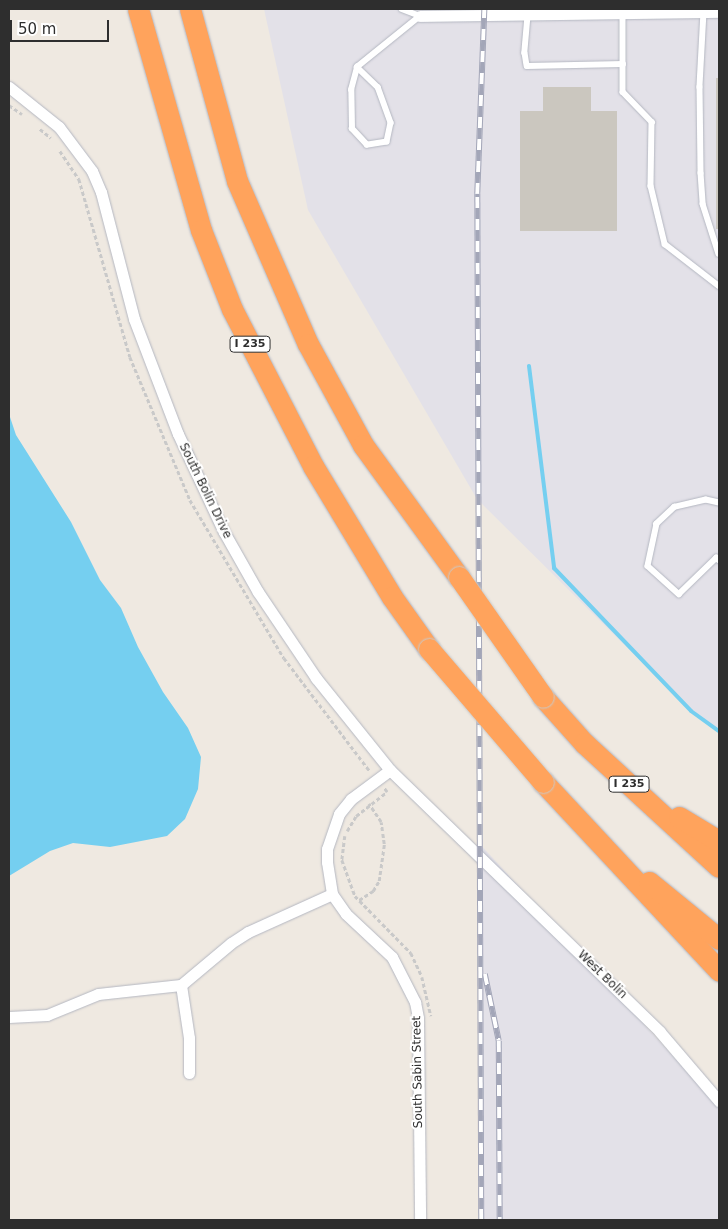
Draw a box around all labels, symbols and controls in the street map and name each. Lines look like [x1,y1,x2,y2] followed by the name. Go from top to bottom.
[12,10,111,42] scale bar
[18,20,56,38] text: 50 m
[229,336,271,352] road number: I 235
[176,441,234,541] street label: South Bolin Drive
[608,776,650,792] road number: I 235
[574,948,630,1002] street label: West Bolin
[410,1016,426,1128] street label: South Sabin Street

